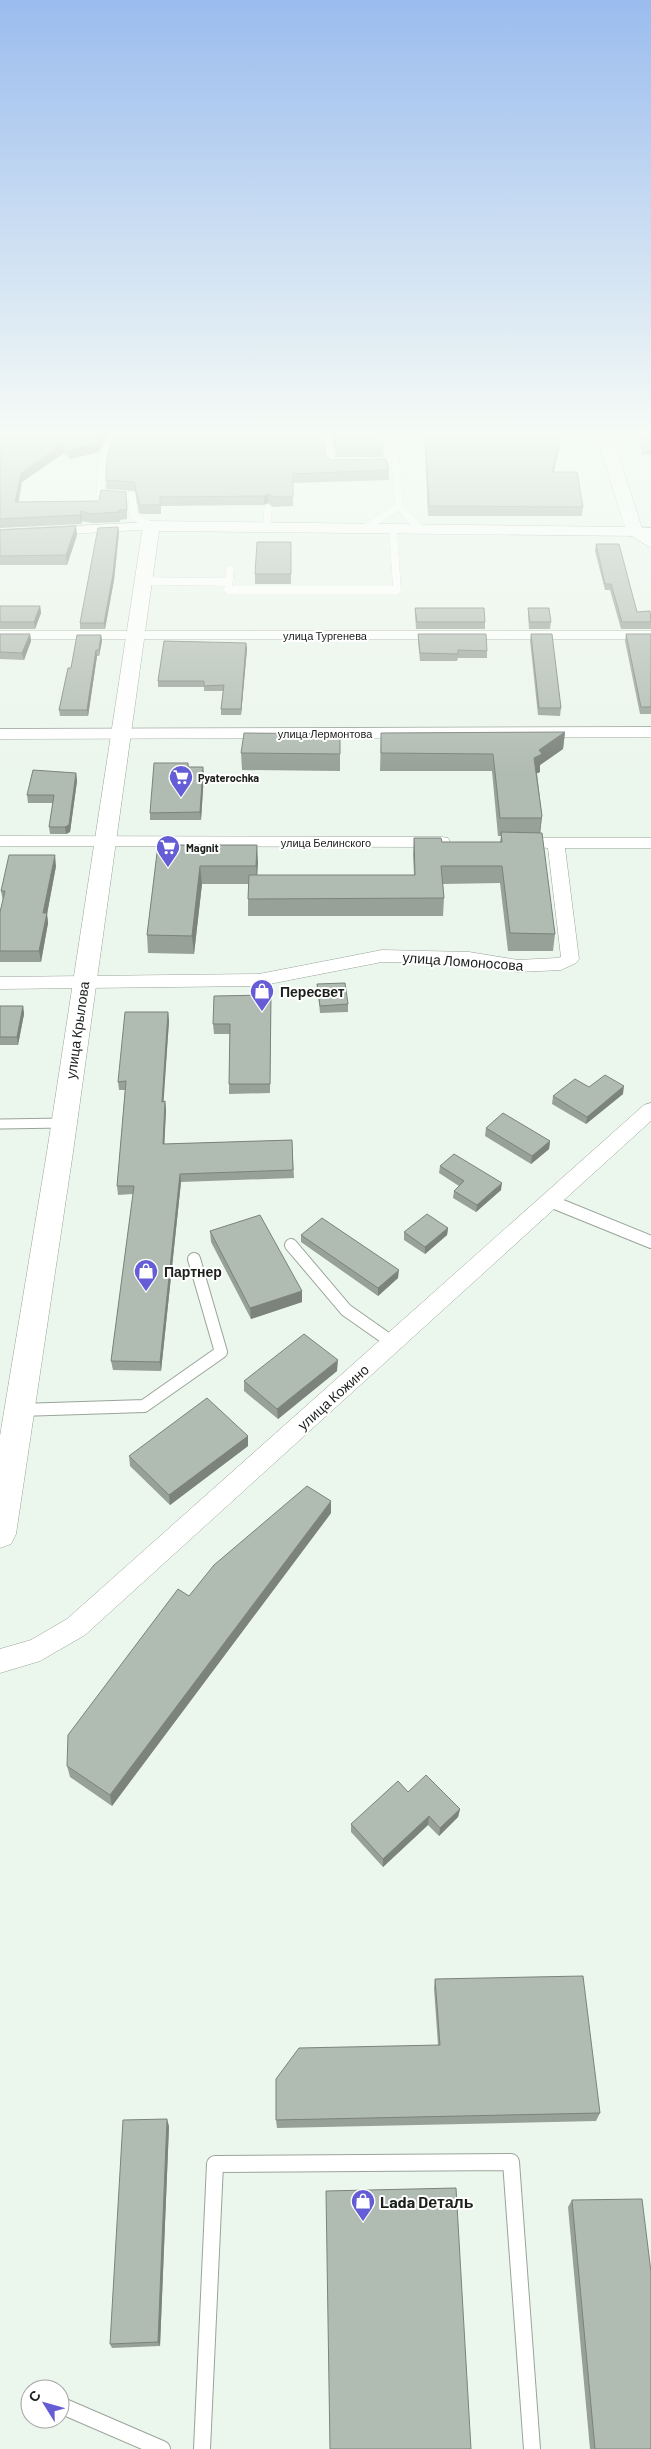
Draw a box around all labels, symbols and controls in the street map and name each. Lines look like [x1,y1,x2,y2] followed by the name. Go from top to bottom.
[283,629,368,642] street label: улица Тургенева
[278,727,373,740] street label: улица Лермонтова
[168,764,194,798] supermarket icon: Pyaterochka
[198,771,259,784] place label: Pyaterochka
[155,834,181,868] supermarket icon: Magnit
[281,836,371,849] street label: улица Белинского
[186,841,219,854] place label: Magnit
[402,948,524,974] street label: улица Ломоносова
[249,978,275,1012] shop icon: Пересвет
[62,980,92,1080] street label: улица Крылова
[280,983,345,1000] place label: Пересвет
[133,1258,159,1292] shop icon: Партнер
[164,1263,222,1280] place label: Партнер
[294,1361,372,1433] street label: улица Кожино
[350,2188,376,2222] shop icon: Lada Dеталь
[380,2192,474,2211] place label: Lada Dеталь
[20,2379,70,2429] north arrow
[24,2387,44,2405] text: С

